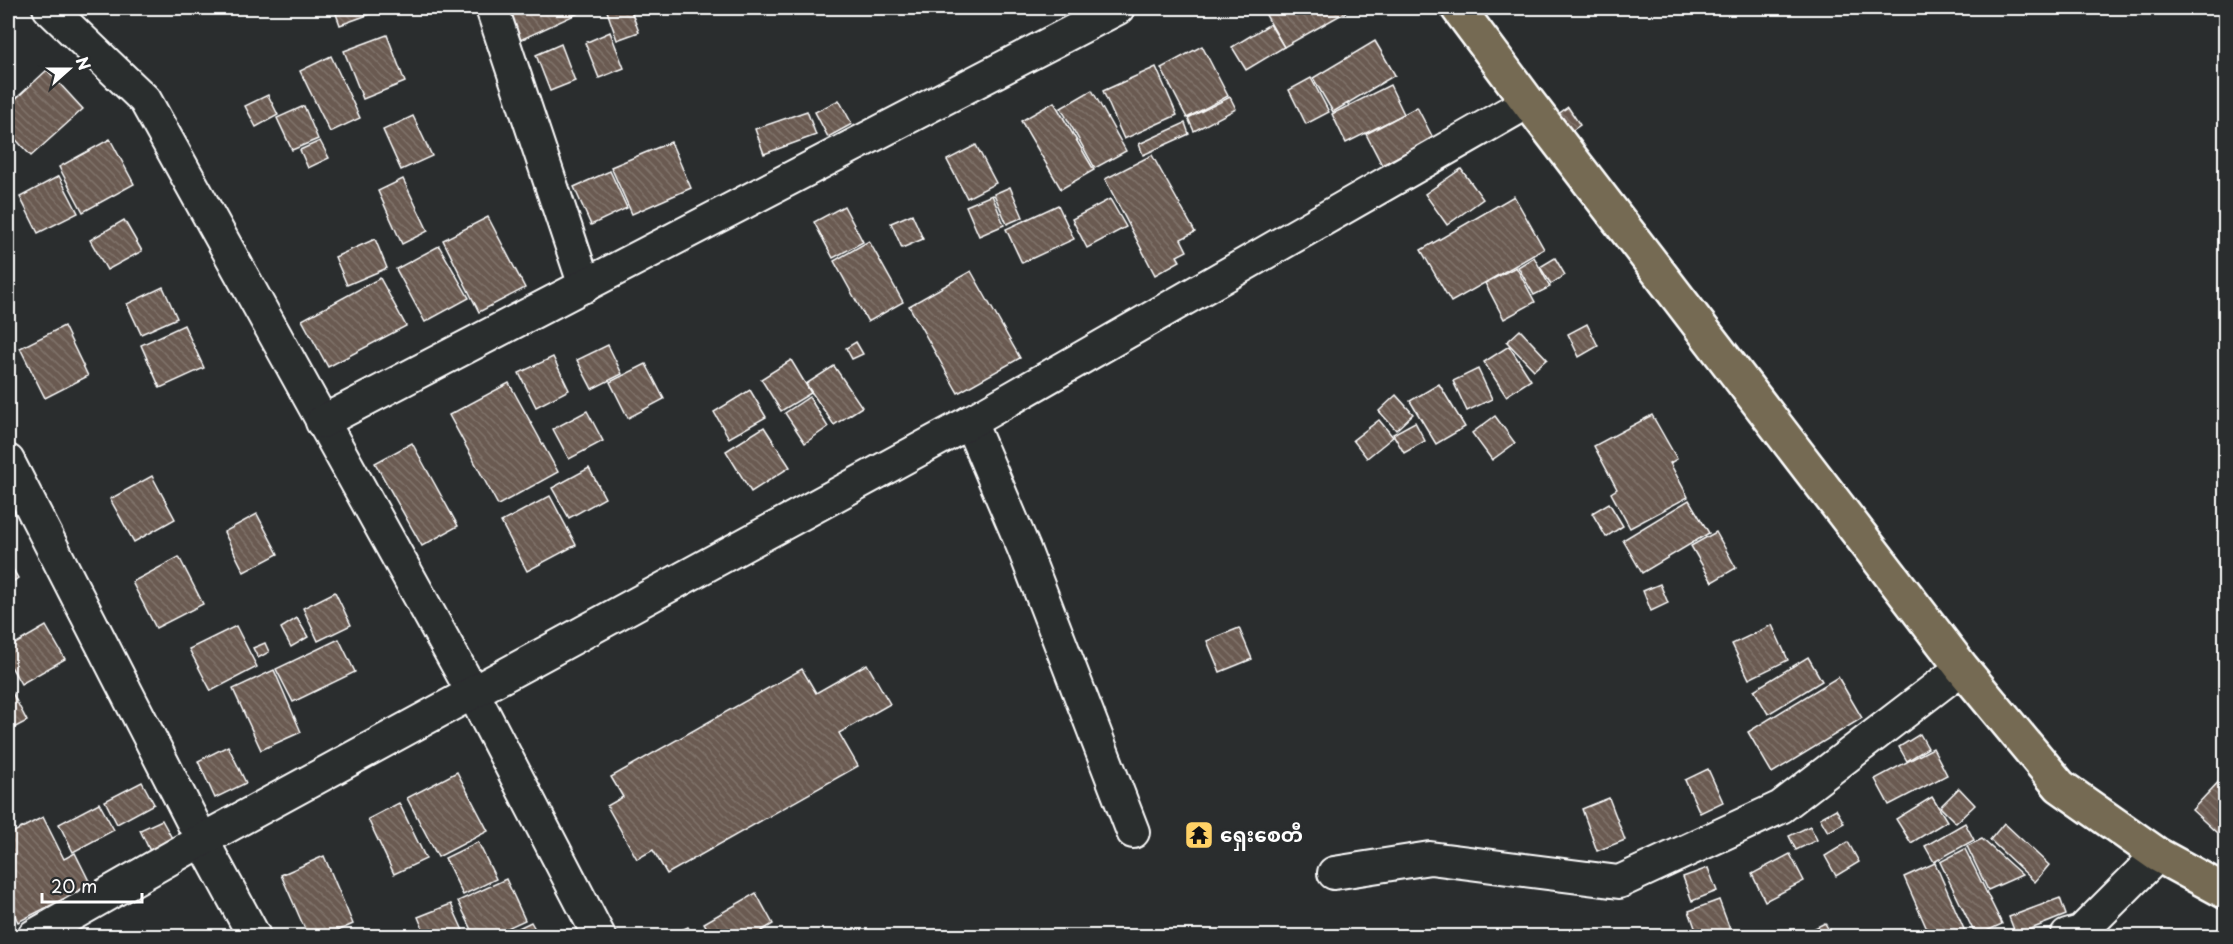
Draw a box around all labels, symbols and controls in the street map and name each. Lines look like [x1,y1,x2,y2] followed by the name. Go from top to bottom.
[39,39,99,99] north arrow
[70,53,97,73] text: N
[1183,819,1215,851] temple icon: ရှေးစေတီ
[1220,819,1303,851] place label: ရှေးစေတီ
[42,866,142,904] scale bar
[51,872,97,899] text: 20 m

